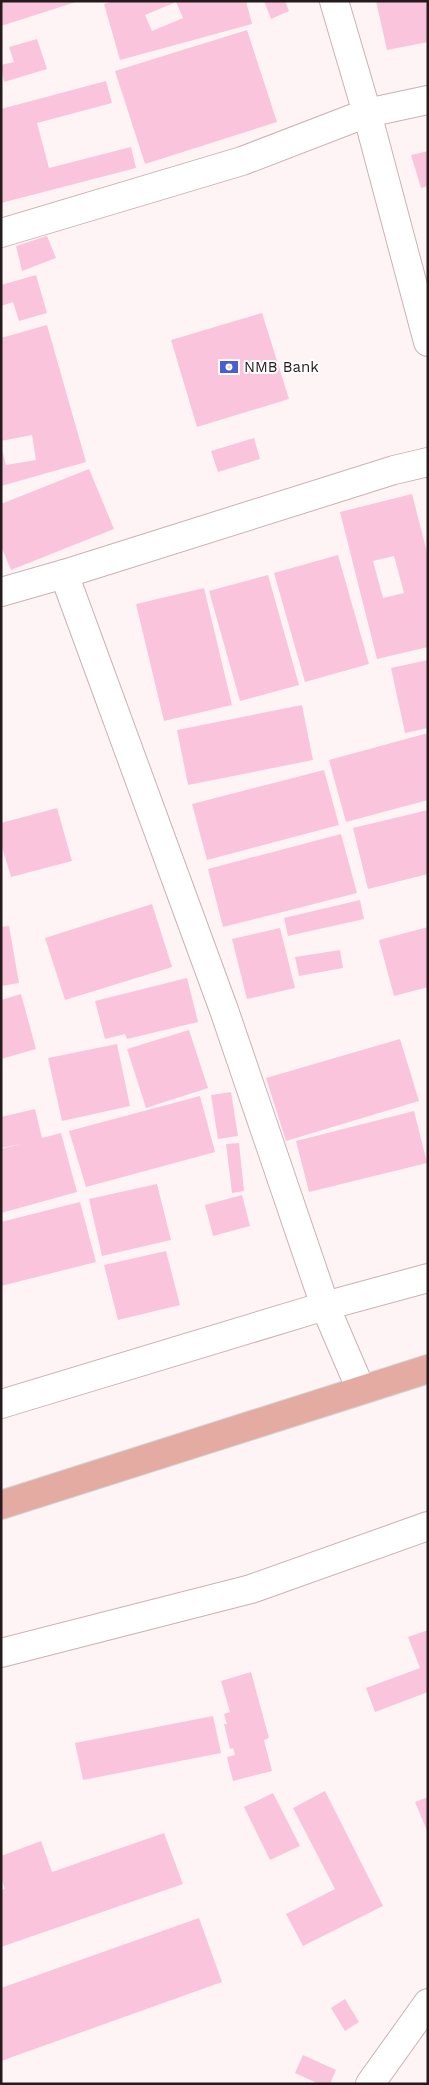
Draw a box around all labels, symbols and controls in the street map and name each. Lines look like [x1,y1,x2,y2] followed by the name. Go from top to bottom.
[218,356,240,378] bank icon: NMB Bank
[244,358,319,376] place label: NMB Bank

